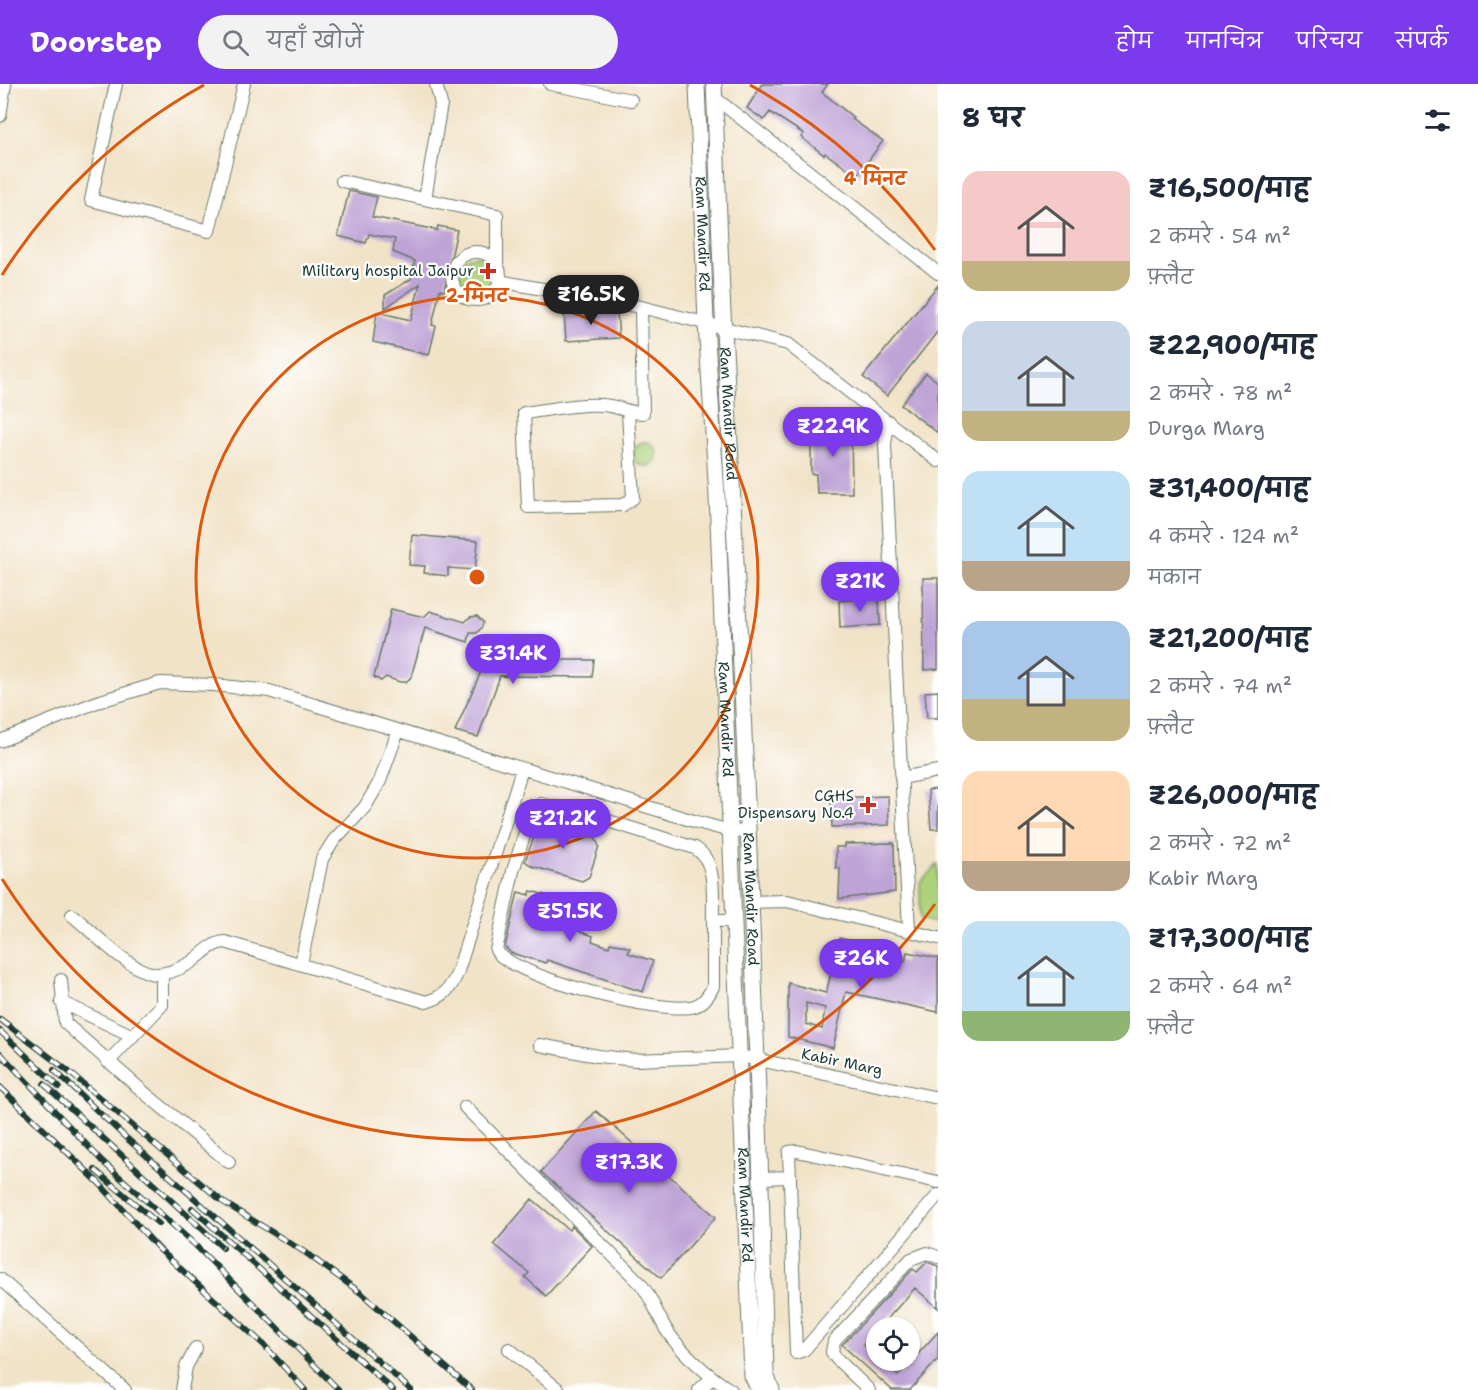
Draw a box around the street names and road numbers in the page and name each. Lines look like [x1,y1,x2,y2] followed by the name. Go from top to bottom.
[690,176,715,292] street label: Ram Mandir Rd
[715,346,742,481] street label: Ram Mandir Road
[714,661,738,778] street label: Ram Mandir Rd
[738,832,764,967] street label: Ram Mandir Road
[800,1044,884,1080] street label: Kabir Marg
[733,1147,758,1263] street label: Ram Mandir Rd

